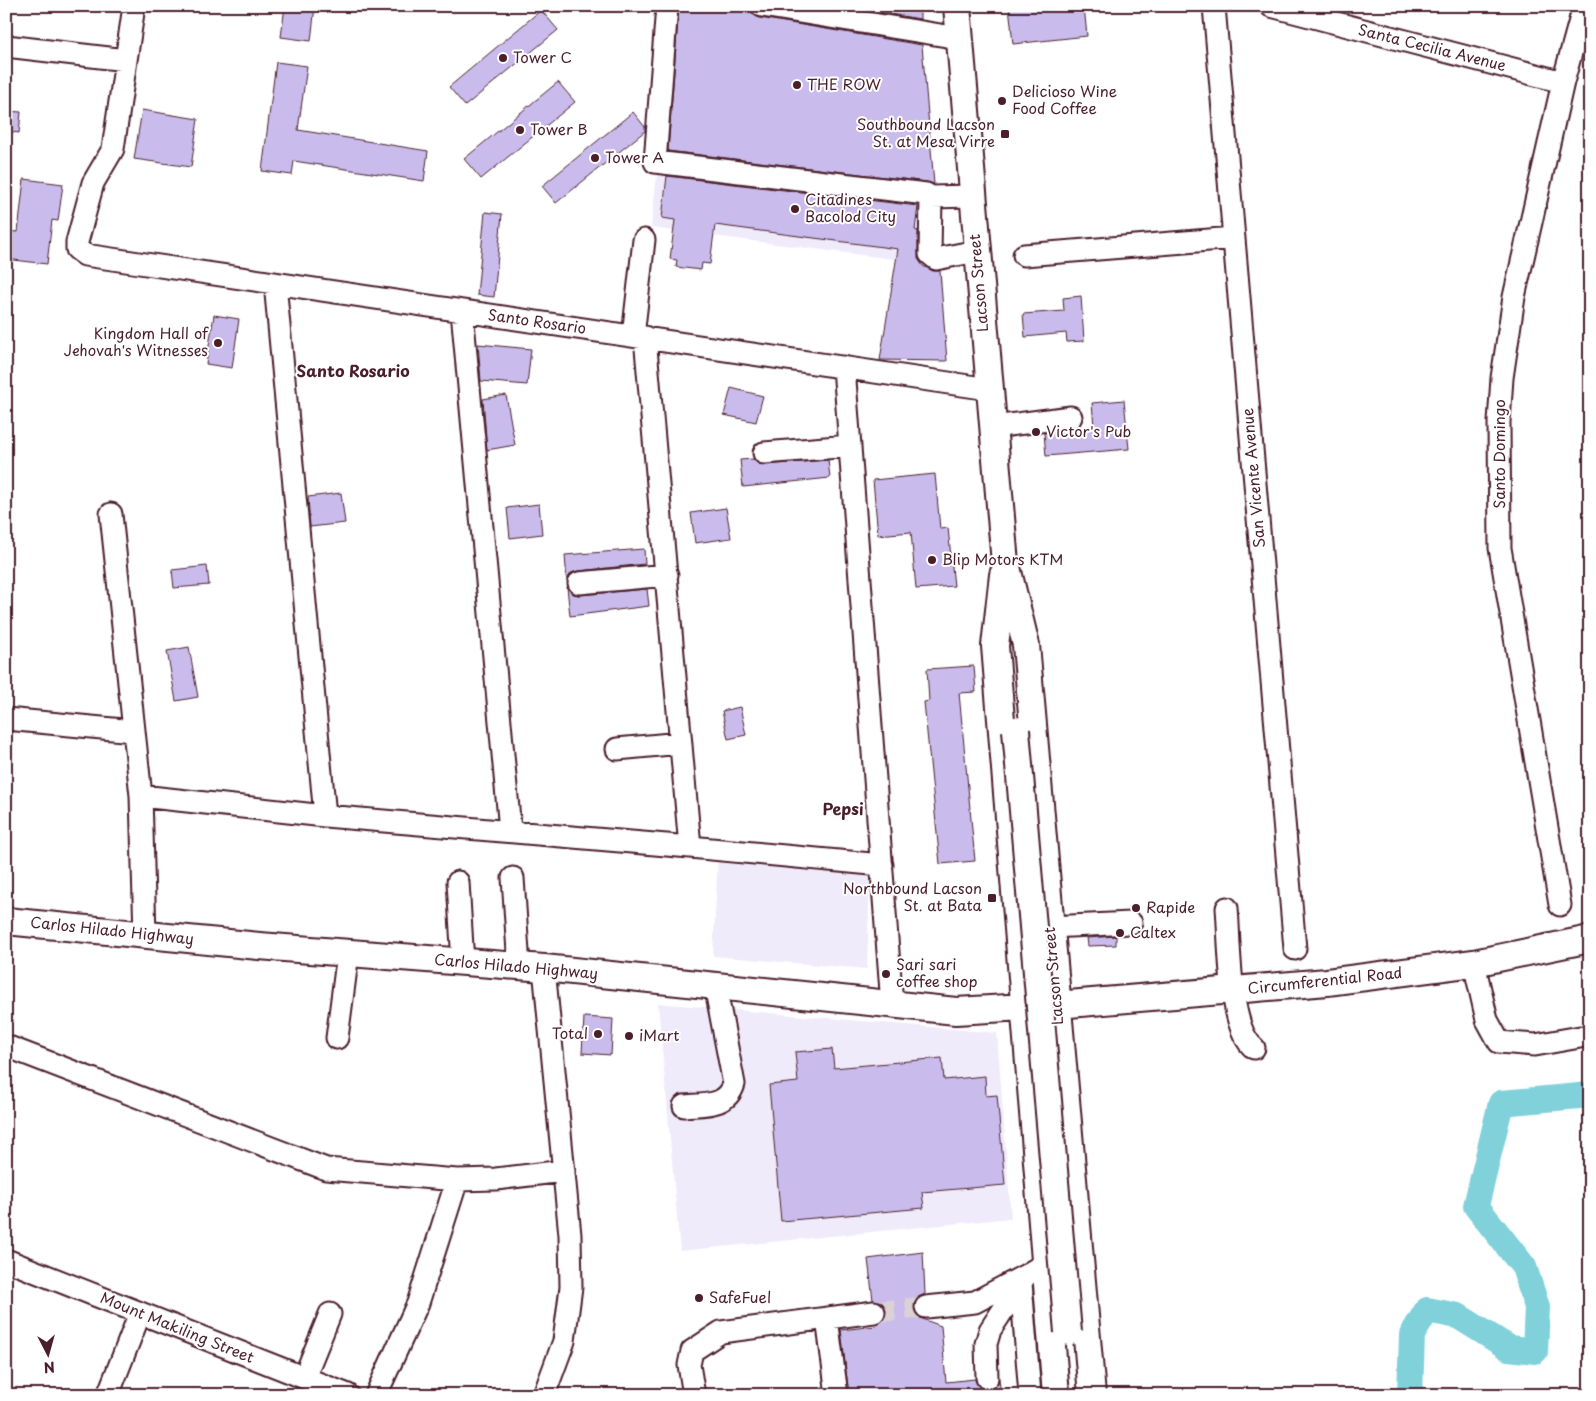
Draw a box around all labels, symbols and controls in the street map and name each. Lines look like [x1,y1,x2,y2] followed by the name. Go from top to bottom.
[1356,17,1509,76] street label: Santa Cecilia Avenue
[513,45,572,68] place label: Tower C
[497,52,509,64] marker: Tower C
[807,72,881,95] place label: THE ROW
[791,79,803,91] marker: THE ROW
[1012,79,1117,119] place label: Delicioso Wine Food Coffee
[996,95,1008,107] marker: Delicioso Wine Food Coffee
[857,112,995,152] place label: Southbound Lacson St. at Mesa Virre
[530,117,588,140] place label: Tower B
[514,124,526,136] marker: Tower B
[999,128,1011,140] marker: Southbound Lacson St. at Mesa Virre
[605,145,664,168] place label: Tower A
[589,152,601,164] marker: Tower A
[805,187,896,227] place label: Citadines Bacolod City
[789,203,801,215] marker: Citadines Bacolod City
[962,233,993,333] street label: Lacson Street
[487,302,588,339] street label: Santo Rosario
[64,321,209,361] place label: Kingdom Hall of Jehovah's Witnesses
[212,337,224,349] marker: Kingdom Hall of Jehovah's Witnesses
[296,358,410,382] district label: Santo Rosario
[1487,399,1510,509] street label: Santo Domingo
[1235,407,1270,549] street label: San Vicente Avenue
[1046,419,1131,442] place label: Victor's Pub
[1030,426,1042,438] marker: Victor's Pub
[942,547,1063,570] place label: Blip Motors KTM
[926,554,938,566] marker: Blip Motors KTM
[822,796,864,820] district label: Pepsi
[843,876,983,916] place label: Northbound Lacson St. at Bata
[986,892,998,904] marker: Northbound Lacson St. at Bata
[1146,895,1195,918] place label: Rapide
[1130,902,1142,914] marker: Rapide
[29,909,195,950] street label: Carlos Hilado Highway
[1130,920,1176,943] place label: Caltex
[1037,926,1068,1026] street label: Lacson Street
[1114,927,1126,939] marker: Caltex
[433,947,599,984] street label: Carlos Hilado Highway
[896,952,978,992] place label: Sari sari coffee shop
[1246,960,1403,999] street label: Circumferential Road
[880,968,892,980] marker: Sari sari coffee shop
[552,1021,588,1044] place label: Total
[639,1023,679,1046] place label: iMart
[592,1028,604,1040] marker: Total
[623,1030,635,1042] marker: iMart
[97,1285,258,1368] street label: Mount Makiling Street
[709,1285,771,1308] place label: SafeFuel
[693,1292,705,1304] marker: SafeFuel
[22,1328,72,1378] north arrow
[43,1356,56,1378] text: N

